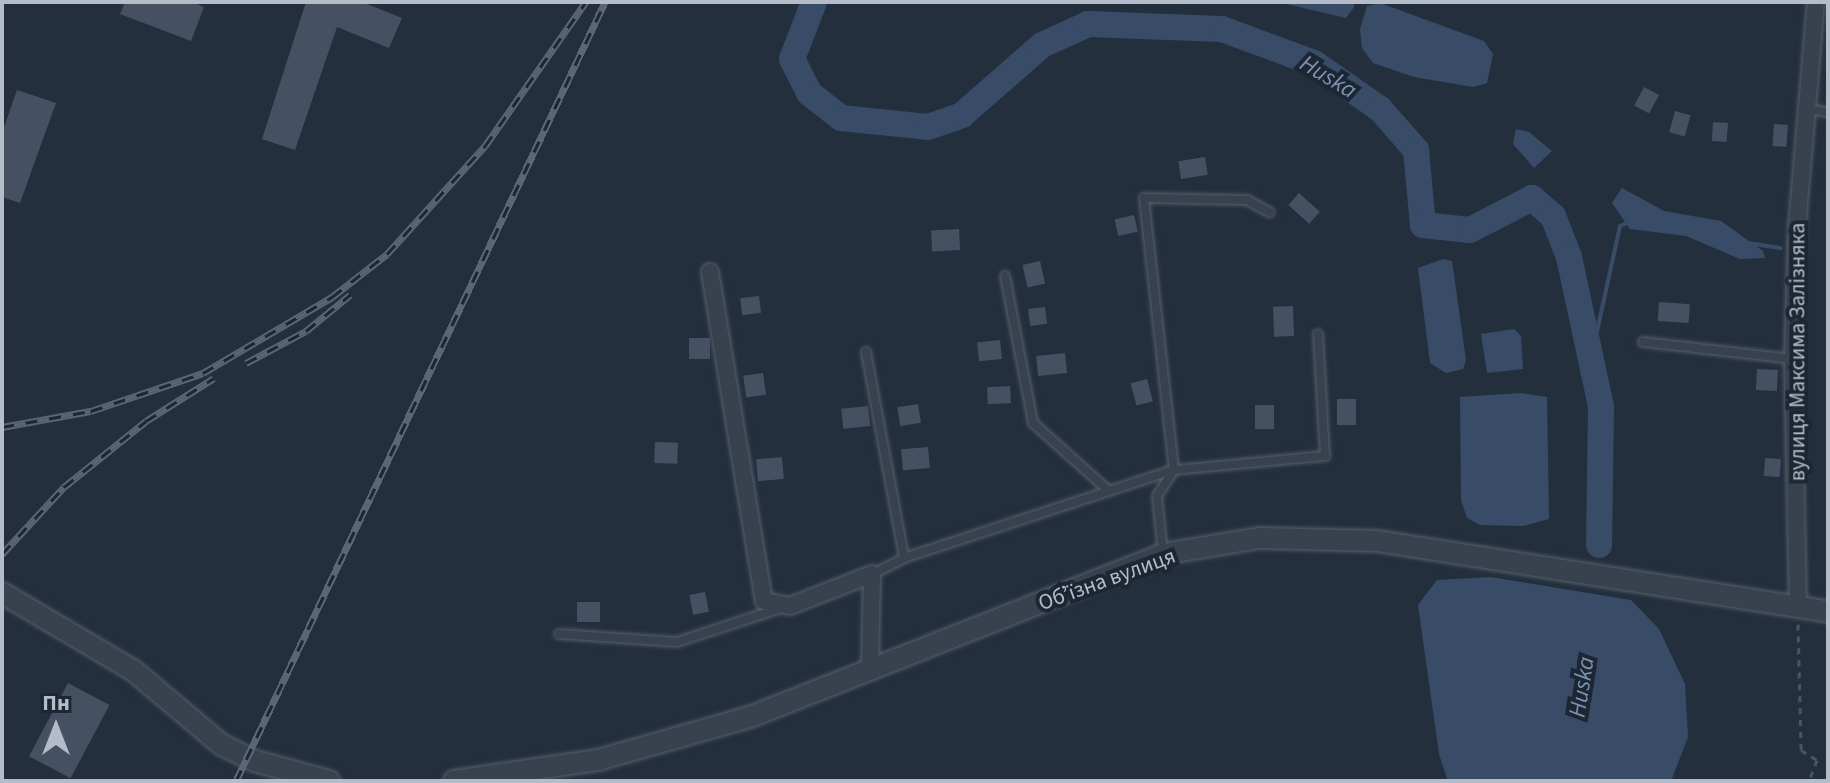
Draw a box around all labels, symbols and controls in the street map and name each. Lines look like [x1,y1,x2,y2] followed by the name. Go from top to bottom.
[1294,49,1362,105] water label: Huska
[1785,223,1811,481] street label: вулиця Максима Залізняка
[1035,543,1179,617] street label: Обʼїзна вулиця
[1563,655,1601,719] water label: Huska
[16,687,96,767] north arrow
[42,687,70,719] text: Пн

